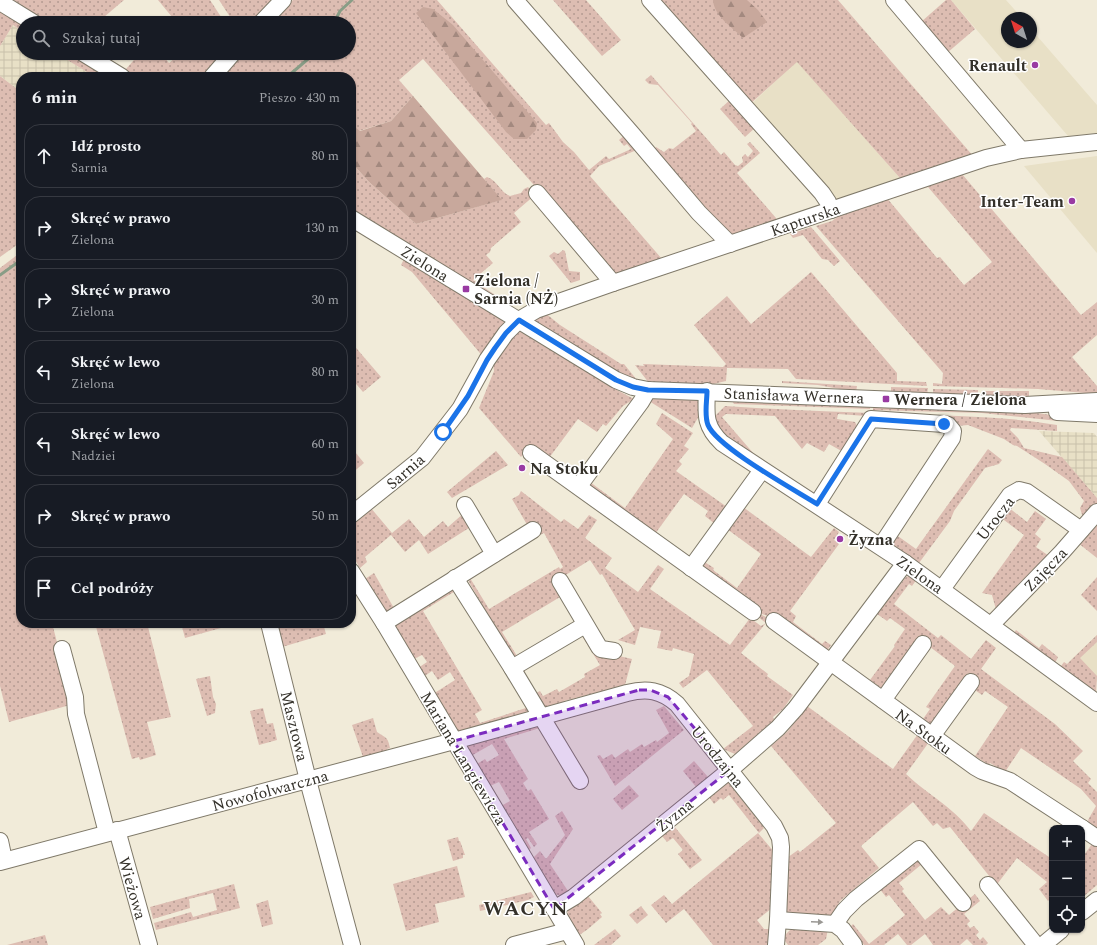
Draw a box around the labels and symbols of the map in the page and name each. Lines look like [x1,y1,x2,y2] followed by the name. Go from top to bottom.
[1001,12,1037,48] north arrow
[969,54,1027,78] place label: Renault
[1030,60,1040,70] marker: Renault
[980,190,1065,214] place label: Inter-Team
[1067,196,1077,206] marker: Inter-Team
[767,197,844,243] street label: Kapturska
[395,239,454,288] street label: Zielona
[474,269,558,311] place label: Zielona / Sarnia (NŻ)
[461,284,471,294] marker: Zielona / Sarnia (NŻ)
[723,382,865,410] street label: Stanisława Wernera
[894,388,1027,412] place label: Wernera / Zielona
[881,394,891,404] marker: Wernera / Zielona
[935,415,953,433] route end
[434,423,452,441] route start
[381,448,431,496] street label: Sarnia
[530,457,599,481] place label: Na Stoku
[517,463,527,473] marker: Na Stoku
[971,491,1021,546] street label: Urocza
[848,528,894,552] place label: Żyzna
[835,534,845,544] marker: Żyzna
[1018,542,1073,598] street label: Zajęcza
[891,550,948,600] street label: Zielona
[414,687,513,830] street label: Mariana Langiewicza
[274,688,314,764] street label: Masztowa
[890,703,957,761] street label: Na Stoku
[685,720,750,793] street label: Urodzajna
[209,764,331,818] street label: Nowofolwarczna
[651,793,699,839] street label: Żyzna
[112,854,152,923] street label: Wieżowa
[483,894,569,924] district label: WACYN
[811,919,824,925] one-way arrow

